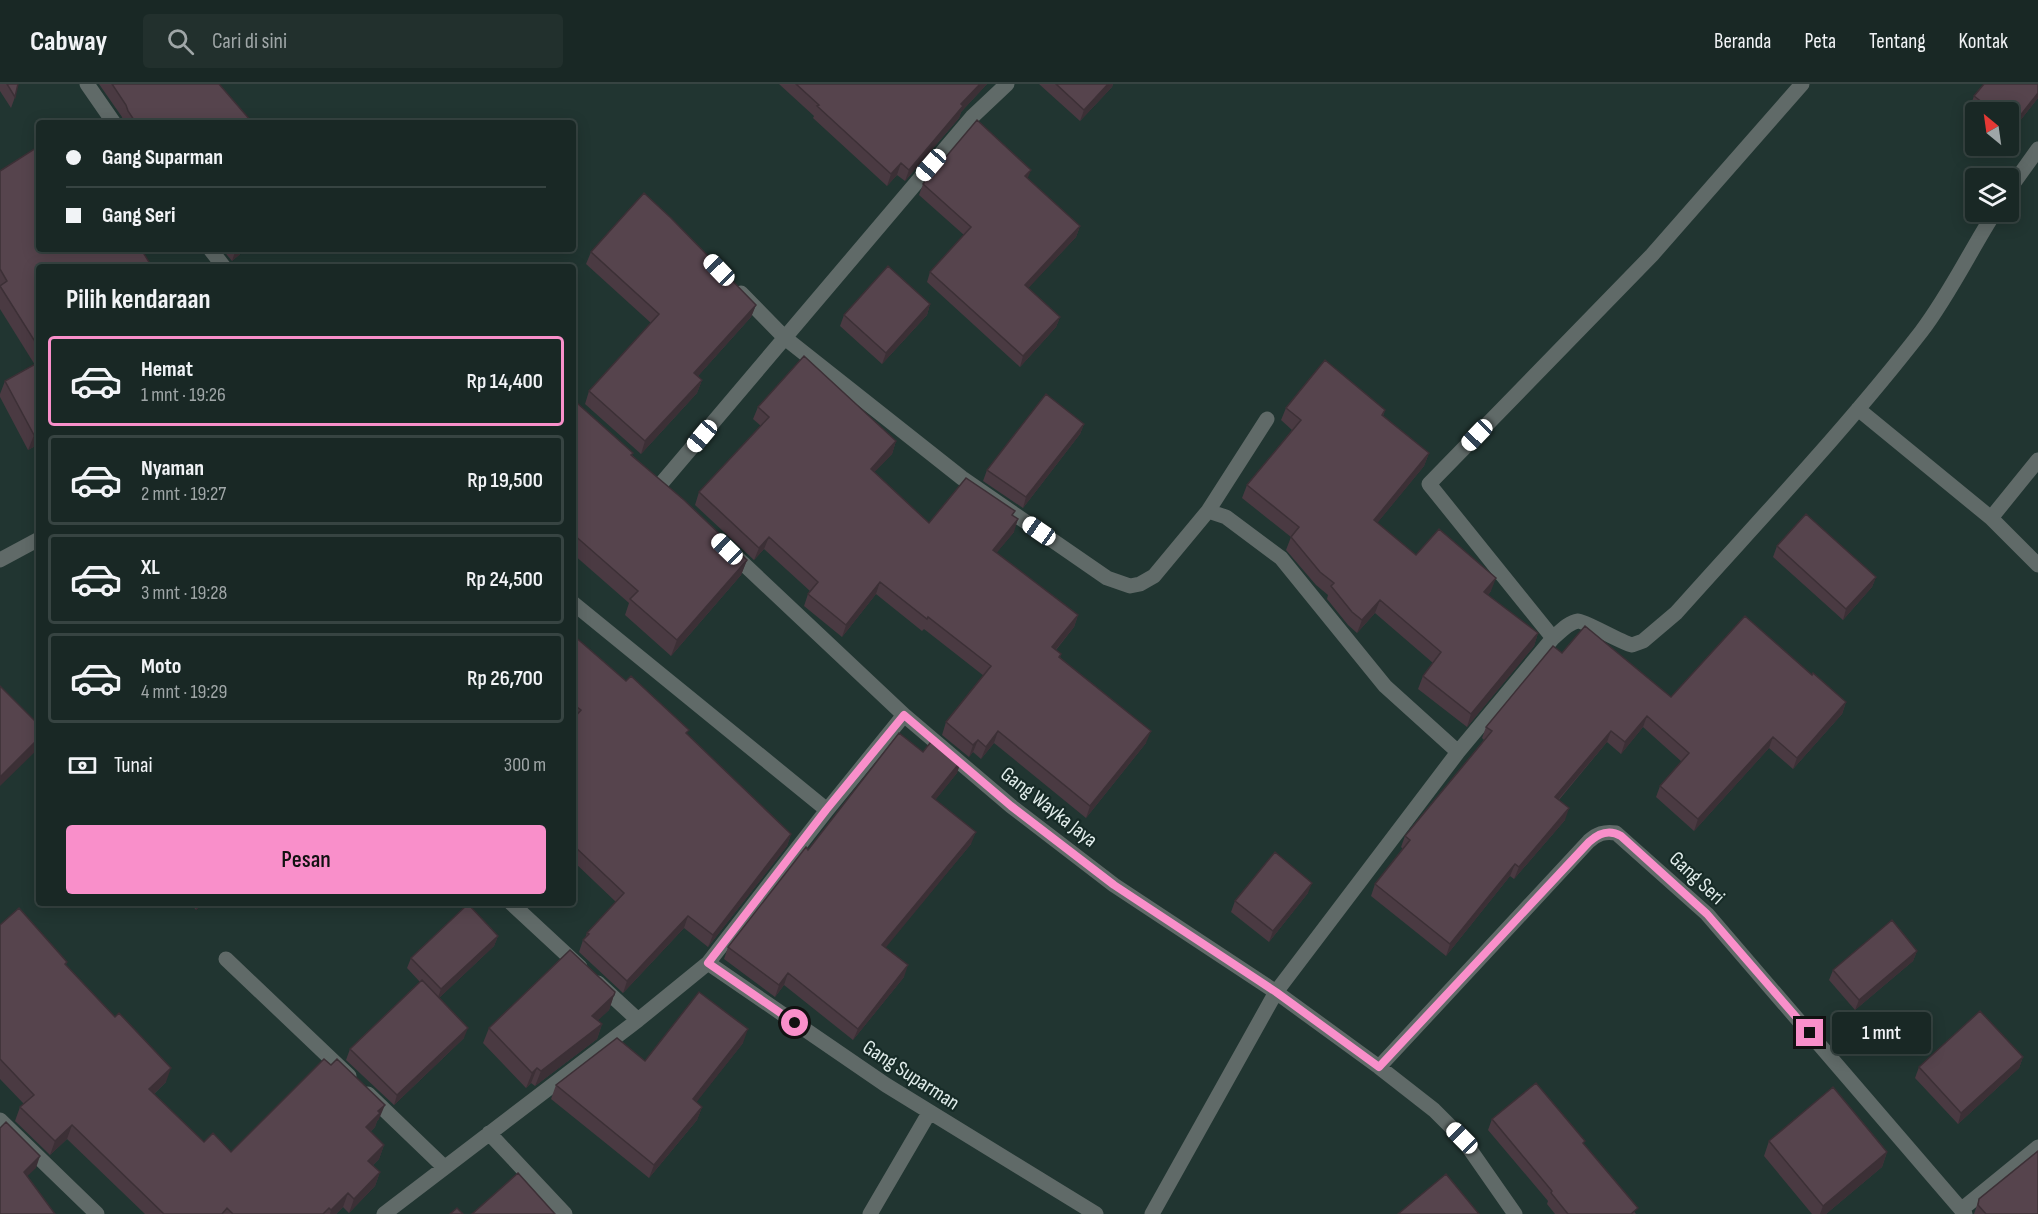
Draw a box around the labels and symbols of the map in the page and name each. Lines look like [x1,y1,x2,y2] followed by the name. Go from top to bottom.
[1965,102,2019,156] north arrow
[912,146,950,184] car
[700,251,738,289] car
[684,416,720,456] car
[1458,416,1496,454] car
[1019,513,1059,549] car
[708,530,746,568] car
[996,761,1102,853] street label: Gang Wayka Jaya
[1664,846,1730,910] street label: Gang Seri
[781,1009,808,1036] route start
[1831,1012,1930,1054] callout: 1 mnt
[1796,1019,1823,1046] route end
[858,1034,964,1116] street label: Gang Suparman
[1443,1119,1481,1157] car

